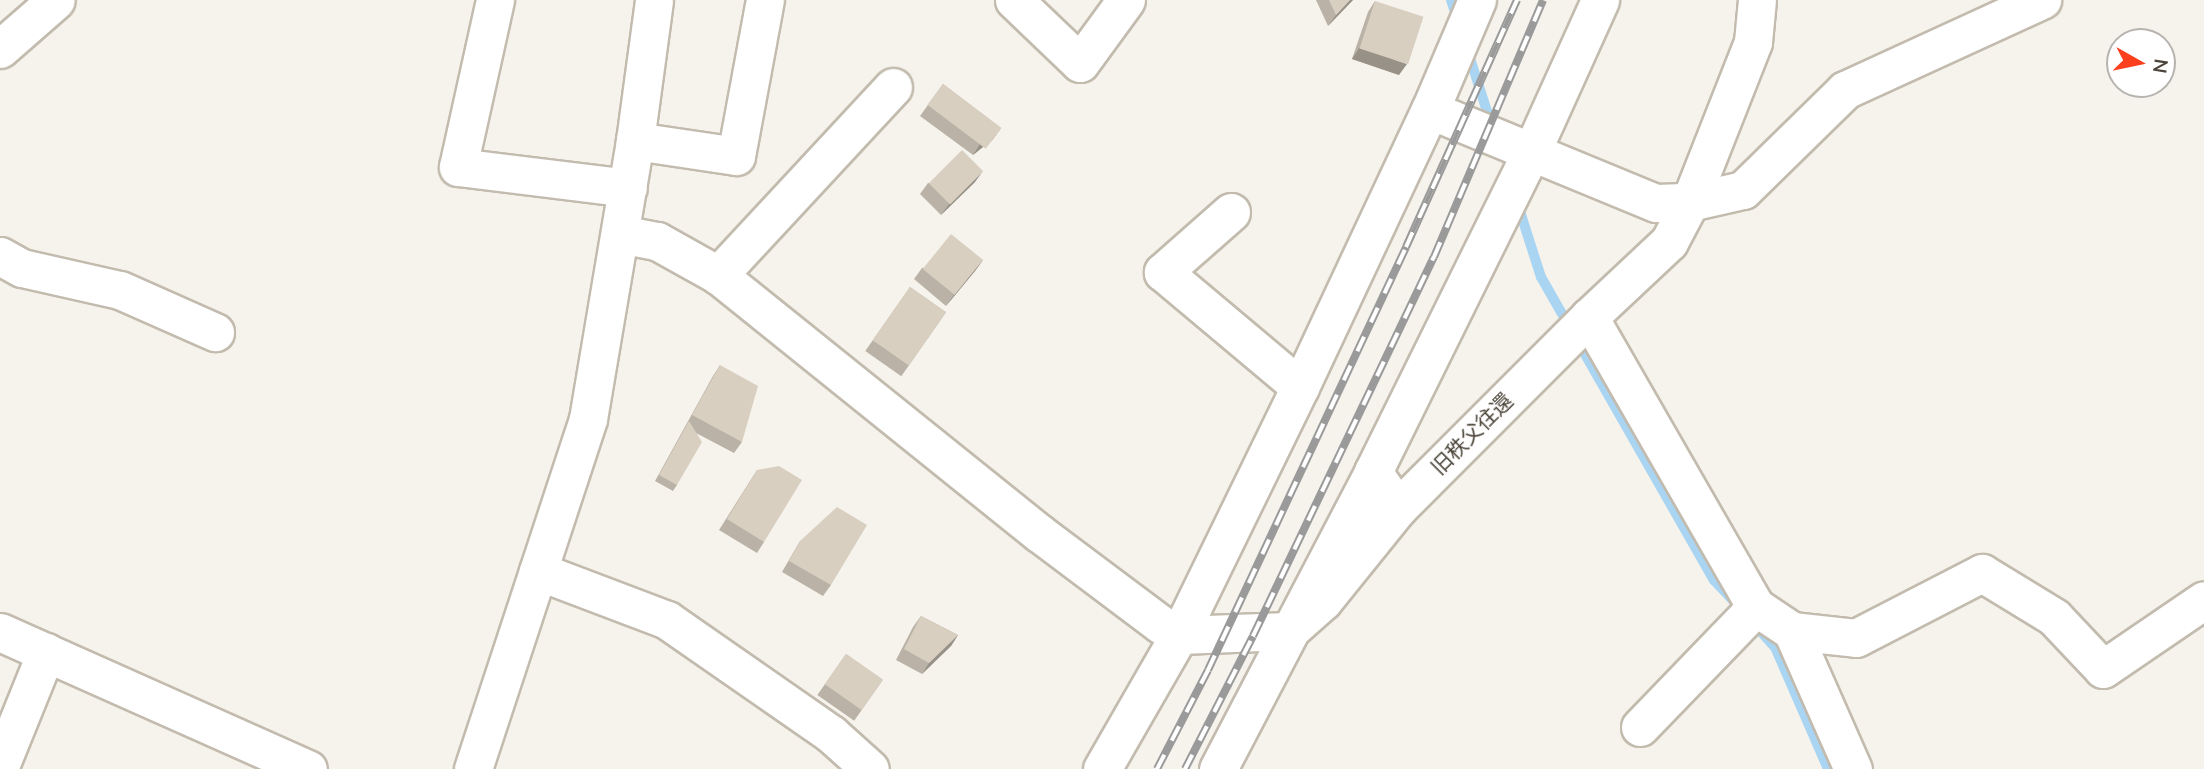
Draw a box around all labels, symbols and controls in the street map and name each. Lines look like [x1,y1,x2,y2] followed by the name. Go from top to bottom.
[2106,28,2176,98] north arrow
[2146,57,2174,75] text: N
[1426,388,1518,480] street label: 旧秩父往還

